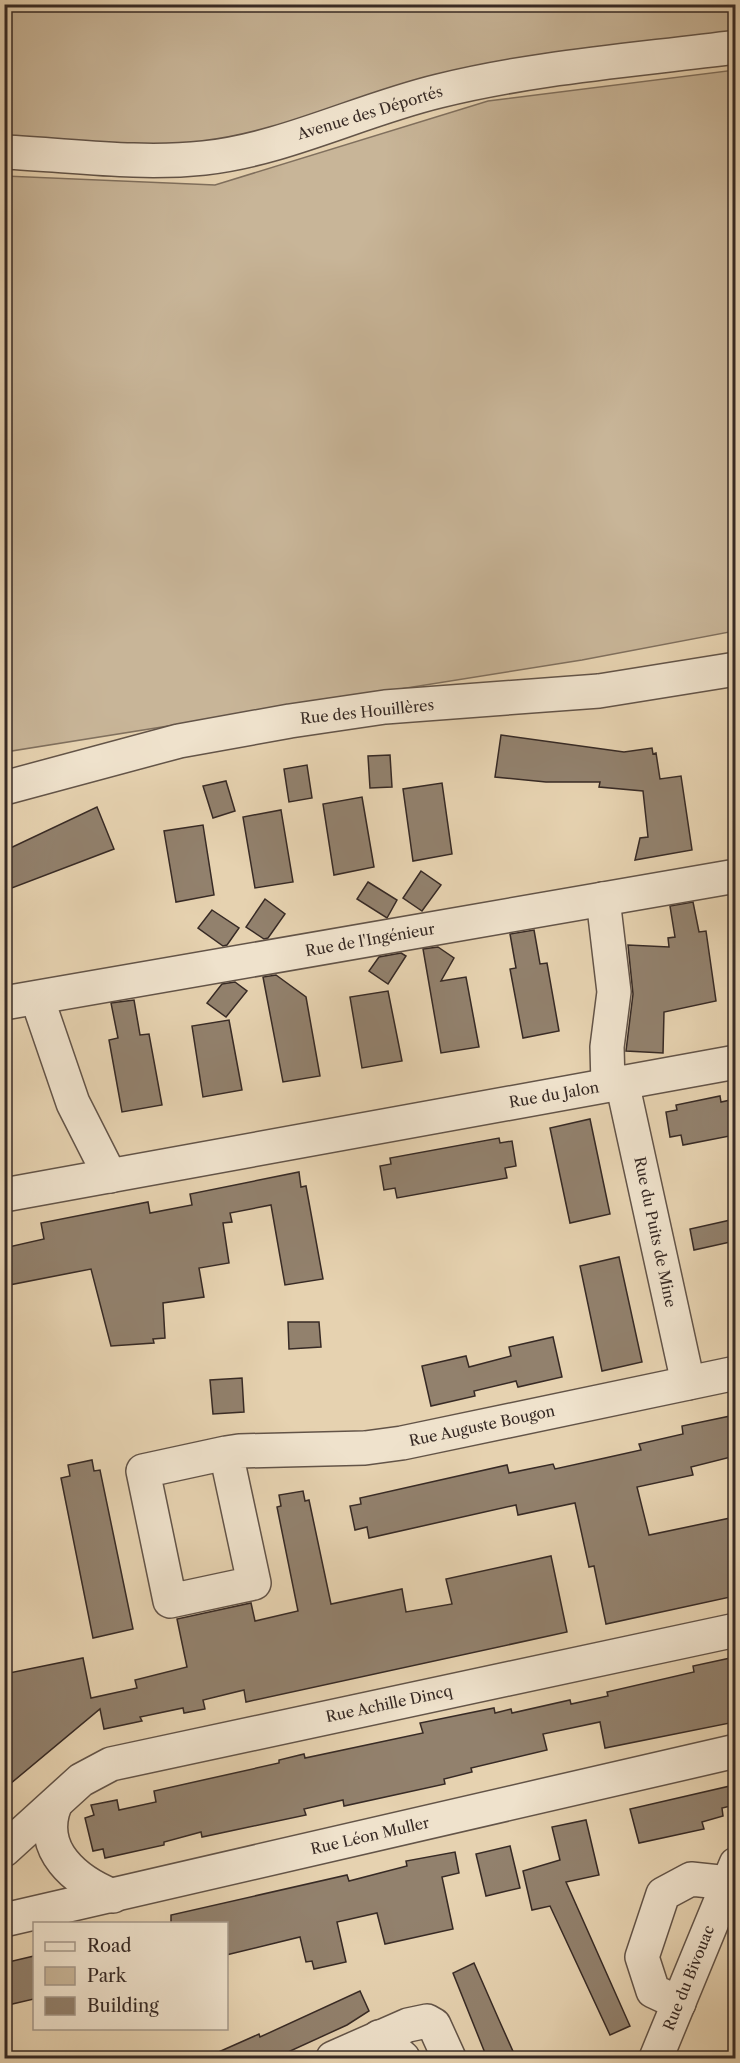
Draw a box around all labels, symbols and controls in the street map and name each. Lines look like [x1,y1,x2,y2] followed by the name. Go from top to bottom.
[294,81,445,144] street label: Avenue des Déportés
[299,695,435,728] street label: Rue des Houillères
[304,919,437,960] street label: Rue de l'Ingénieur
[507,1077,601,1112] street label: Rue du Jalon
[630,1155,681,1309] street label: Rue du Puits de Mine
[407,1401,557,1450] street label: Rue Auguste Bougon
[324,1681,454,1726] street label: Rue Achille Dincq
[309,1812,432,1858] street label: Rue Léon Muller
[33,1922,228,2030] legend
[659,1922,718,2033] street label: Rue du Bivouac
[87,1935,132,1957] text: Road
[87,1965,128,1987] text: Park
[87,1995,159,2017] text: Building

